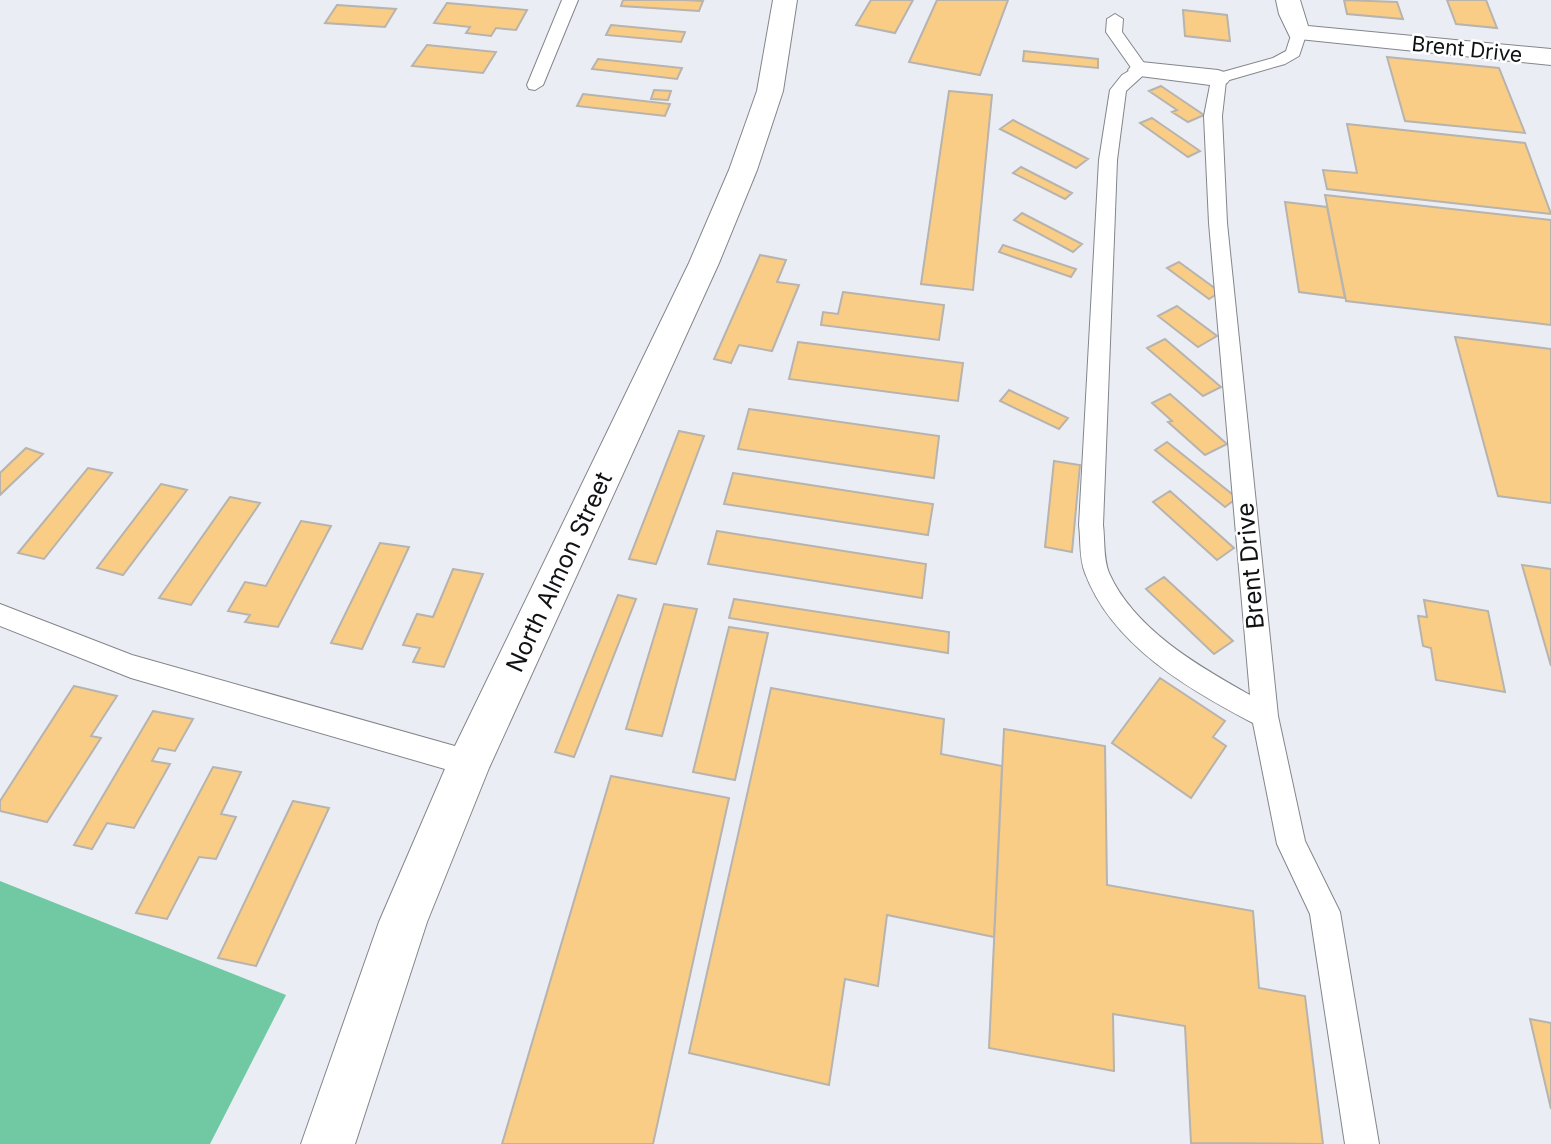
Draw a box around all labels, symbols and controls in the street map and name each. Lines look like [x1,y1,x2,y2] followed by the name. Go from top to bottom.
[1411,31,1523,67] street label: Brent Drive
[500,467,618,677] street label: North Almon Street
[1230,502,1270,630] street label: Brent Drive

